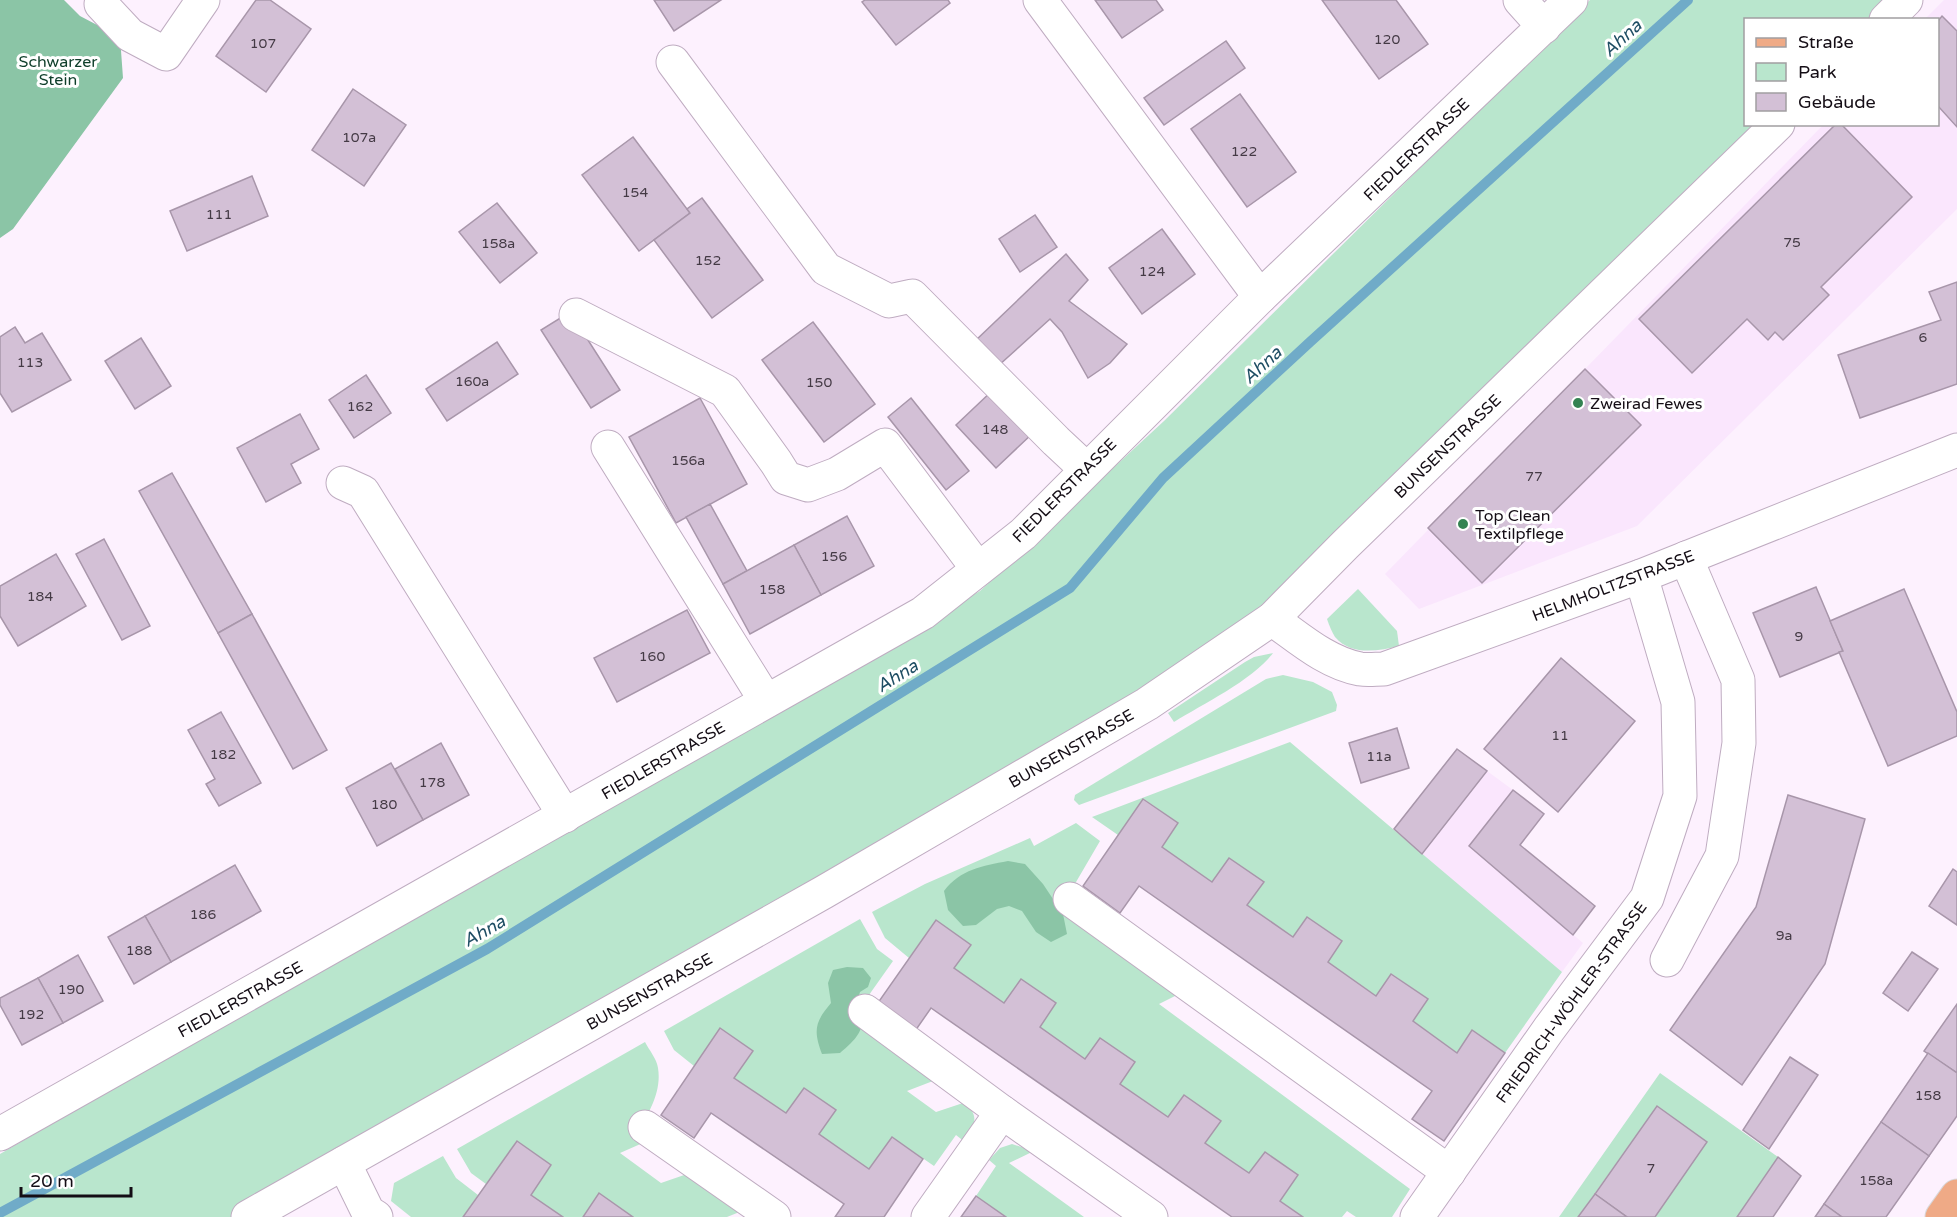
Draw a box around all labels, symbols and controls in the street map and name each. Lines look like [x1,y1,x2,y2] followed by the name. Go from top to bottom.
[1598,14,1647,61] water label: Ahna
[1744,18,1939,126] legend
[1374,31,1400,48] house number: 120
[1798,31,1854,53] text: Straße
[250,35,276,52] house number: 107
[19,52,98,90] park label: Schwarzer Stein
[1798,61,1837,83] text: Park
[1798,91,1876,113] text: Gebäude
[1360,94,1474,205] street label: FIEDLERSTRASSE
[342,129,376,146] house number: 107a
[1231,143,1257,160] house number: 122
[622,184,648,201] house number: 154
[206,206,232,223] house number: 111
[1783,234,1801,251] house number: 75
[481,235,515,252] house number: 158a
[695,252,721,269] house number: 152
[1139,263,1165,280] house number: 124
[1919,329,1928,346] house number: 6
[1238,341,1287,388] water label: Ahna
[17,354,43,371] house number: 113
[455,373,489,390] house number: 160a
[806,374,832,391] house number: 150
[1390,390,1505,503] street label: BUNSENSTRASSE
[1590,394,1703,414] place label: Zweirad Fewes
[1571,396,1585,410] marker: Zweirad Fewes
[347,398,373,415] house number: 162
[982,421,1008,438] house number: 148
[1008,434,1121,547] street label: FIEDLERSTRASSE
[671,452,705,469] house number: 156a
[1525,468,1543,485] house number: 77
[1475,506,1564,544] place label: Top Clean Textilpflege
[1456,517,1470,531] marker: Top Clean Textilpflege
[1529,546,1697,626] street label: HELMHOLTZSTRASSE
[821,548,847,565] house number: 156
[759,581,785,598] house number: 158
[27,588,53,605] house number: 184
[1795,628,1803,645] house number: 9
[639,648,665,665] house number: 160
[872,654,923,697] water label: Ahna
[1005,705,1138,793] street label: BUNSENSTRASSE
[598,717,729,804] street label: FIEDLERSTRASSE
[1551,727,1569,744] house number: 11
[210,746,236,763] house number: 182
[1366,748,1392,765] house number: 11a
[419,774,445,791] house number: 178
[371,796,397,813] house number: 180
[1492,898,1652,1107] street label: FRIEDRICH-WÖHLER-STRASSE
[190,906,216,923] house number: 186
[459,910,510,952] water label: Ahna
[1776,927,1792,944] house number: 9a
[126,942,152,959] house number: 188
[583,949,716,1035] street label: BUNSENSTRASSE
[175,957,306,1042] street label: FIEDLERSTRASSE
[58,981,84,998] house number: 190
[18,1006,44,1023] house number: 192
[1915,1087,1941,1104] house number: 158
[21,1160,130,1198] scale bar
[1647,1160,1655,1177] house number: 7
[30,1170,74,1192] text: 20 m
[1859,1172,1893,1189] house number: 158a

